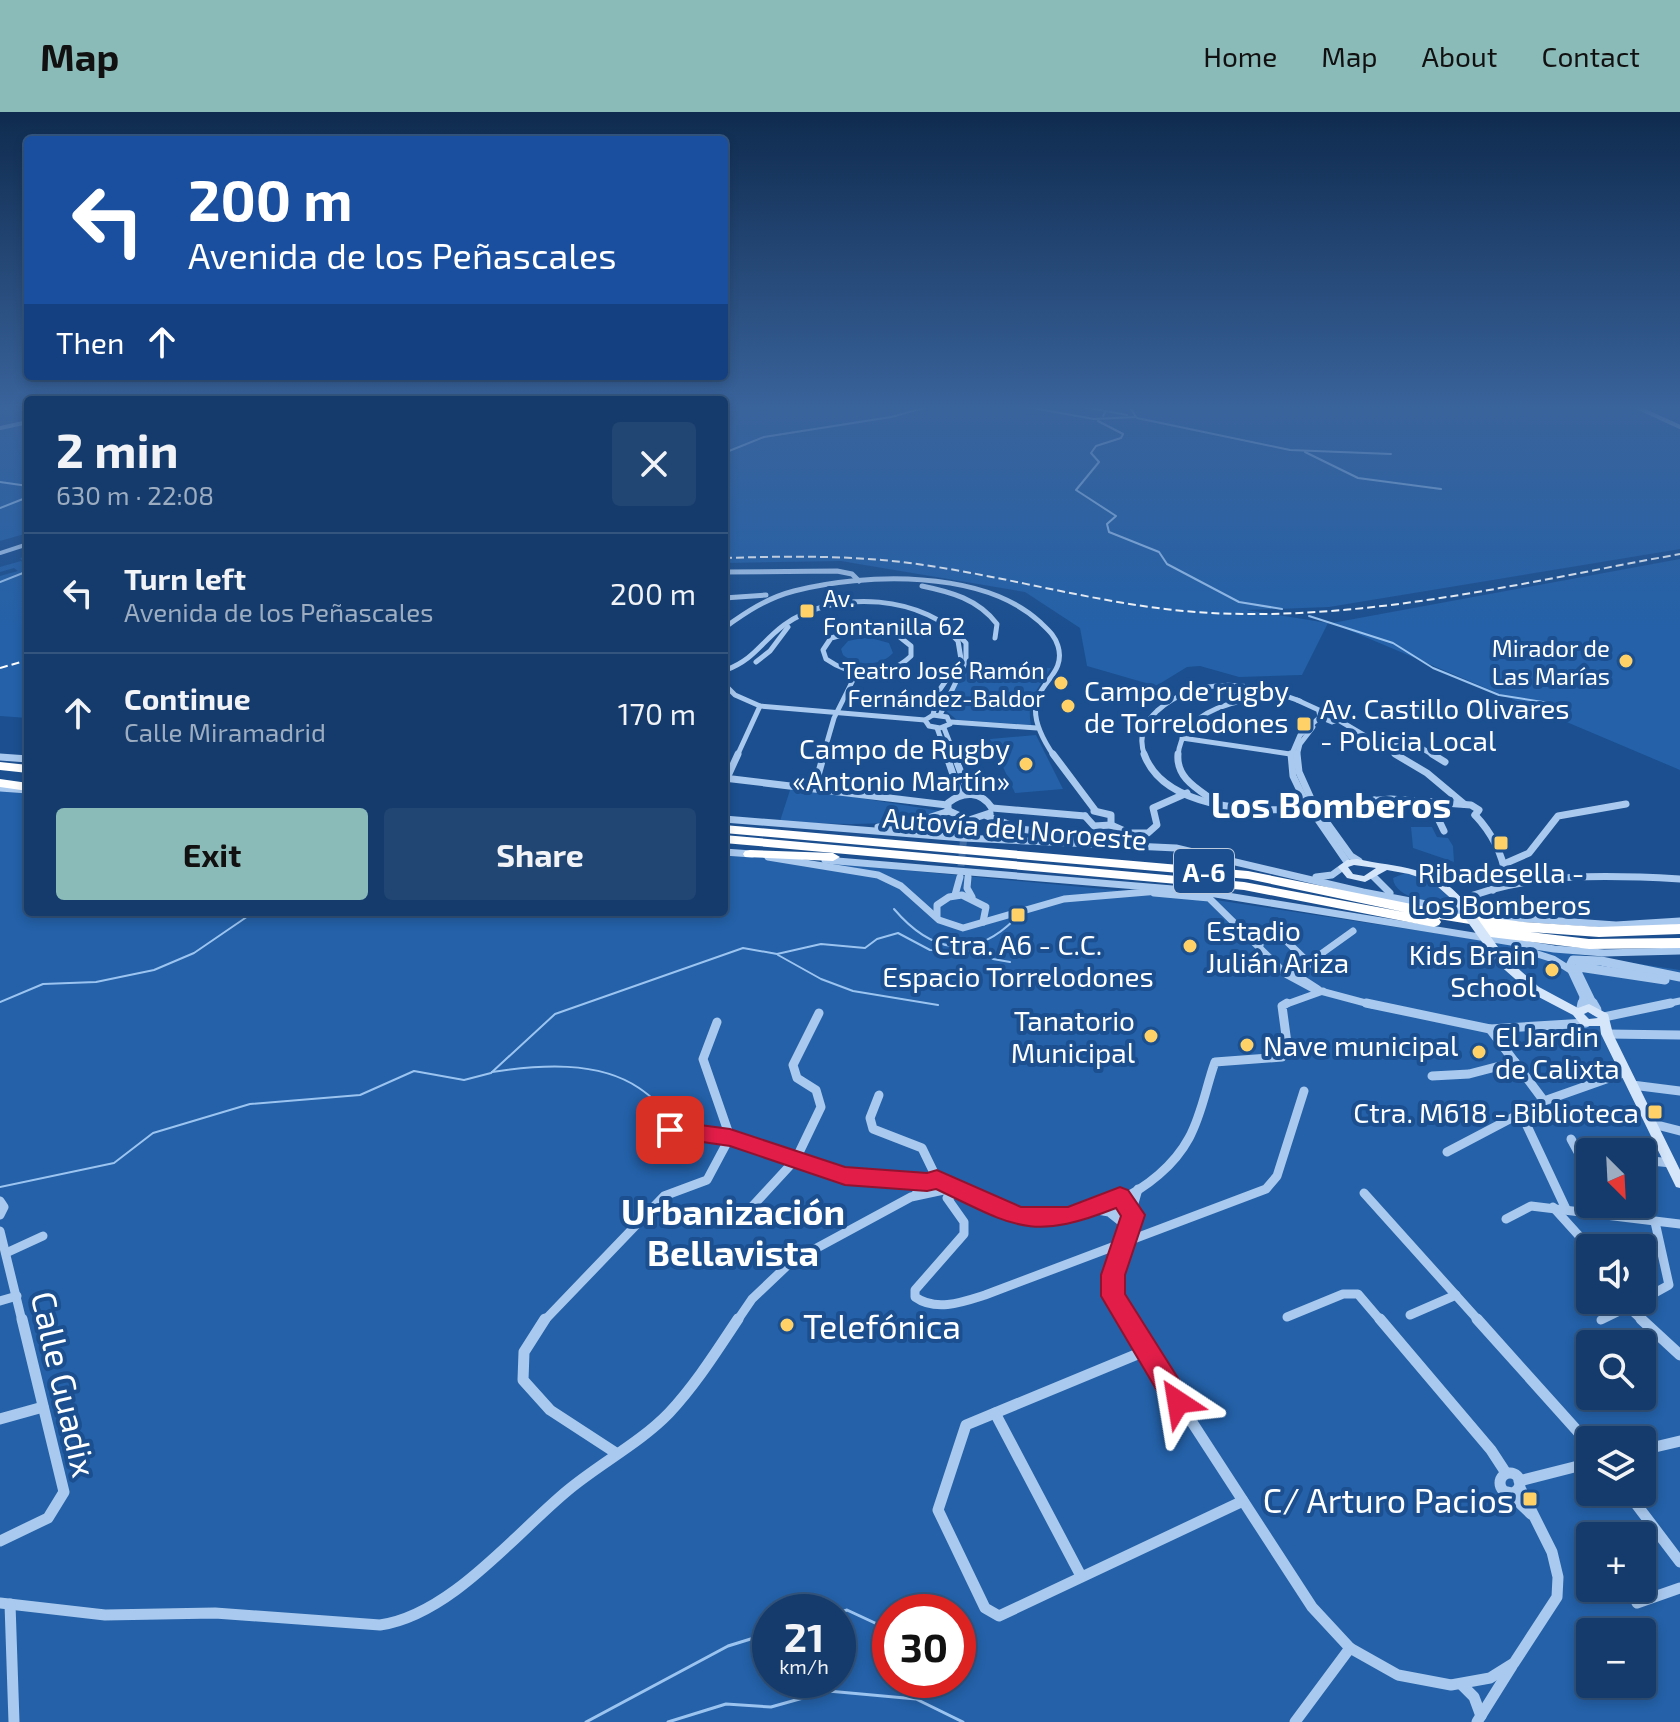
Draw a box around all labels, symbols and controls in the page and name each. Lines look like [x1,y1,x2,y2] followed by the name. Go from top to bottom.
[40,33,119,79] text: Map
[1203,39,1277,73] text: Home
[1321,39,1378,73] text: Map
[1422,39,1497,73] text: About
[1541,39,1640,73] text: Contact
[188,165,353,232] text: 200 m
[56,168,160,272] icon: left
[188,233,617,276] text: Avenida de los Peñascales
[140,320,184,364] icon: ahead
[56,324,124,360] text: Then
[56,420,179,478] text: 2 min
[612,422,696,506] button: close
[56,479,214,510] text: 630 m · 22:08
[124,560,246,596] text: Turn left
[56,571,100,615] icon: left
[610,575,696,611] text: 200 m
[823,583,965,640] place label: Av. Fontanilla 62
[124,596,434,627] text: Avenida de los Peñascales
[798,602,816,620] marker: Av. Fontanilla 62
[1492,633,1610,690] place label: Mirador de Las Marías
[1617,652,1635,670] marker: Mirador de Las Marías
[842,655,1045,712] place label: Teatro José Ramón Fernández-Baldor
[1084,673,1289,739] place label: Campo de rugby de Torrelodones
[1052,674,1070,692] marker: Teatro José Ramón Fernández-Baldor
[124,680,251,716] text: Continue
[56,691,100,735] icon: ahead
[1320,691,1570,757] place label: Av. Castillo Olivares - Policia Local
[618,695,696,731] text: 170 m
[1059,697,1077,715] marker: Campo de rugby de Torrelodones
[1295,715,1313,733] marker: Av. Castillo Olivares - Policia Local
[124,716,326,747] text: Calle Miramadrid
[792,731,1010,797] place label: Campo de Rugby «Antonio Martín»
[1017,755,1035,773] marker: Campo de Rugby «Antonio Martín»
[1211,782,1451,825] district label: Los Bomberos
[881,799,1149,857] street label: Autovía del Noroeste
[56,808,368,900] button: Exit
[384,808,696,900] button: Share
[1492,834,1510,852] marker: Ribadesella - Los Bomberos
[1174,849,1234,893] road number: A-6
[1411,855,1591,921] place label: Ribadesella - Los Bomberos
[1009,906,1027,924] marker: Ctra. A6 - C.C. Espacio Torrelodones
[1206,913,1349,979] place label: Estadio Julián Ariza
[882,927,1154,993] place label: Ctra. A6 - C.C. Espacio Torrelodones
[1181,937,1199,955] marker: Estadio Julián Ariza
[1409,937,1537,1003] place label: Kids Brain School
[1543,961,1561,979] marker: Kids Brain School
[1011,1003,1136,1069] place label: Tanatorio Municipal
[1495,1019,1620,1085] place label: El Jardin de Calixta
[1142,1027,1160,1045] marker: Tanatorio Municipal
[1263,1028,1459,1062] place label: Nave municipal
[1238,1036,1256,1054] marker: Nave municipal
[1470,1043,1488,1061] marker: El Jardin de Calixta
[1353,1095,1639,1129] place label: Ctra. M618 - Biblioteca
[636,1096,704,1164] pin
[1646,1103,1664,1121] marker: Ctra. M618 - Biblioteca
[648,1108,692,1152] icon: arrive
[1576,1138,1656,1218] north arrow
[1576,1138,1656,1698] map controls
[621,1189,845,1273] district label: Urbanización Bellavista
[1576,1234,1656,1314] button: sound
[24,1287,106,1481] street label: Calle Guadix
[803,1305,961,1346] place label: Telefónica
[778,1316,796,1334] marker: Telefónica
[1576,1330,1656,1410] button: search
[1136,1360,1220,1444] position arrow
[1576,1426,1656,1506] button: layers
[1263,1479,1514,1520] place label: C/ Arturo Pacios
[1521,1490,1539,1508] marker: C/ Arturo Pacios
[1576,1522,1656,1602] button: +
[872,1594,976,1698] speed limit sign: 30
[784,1612,824,1660] text: 21
[1576,1618,1656,1698] button: −
[779,1654,829,1678] text: km/h

